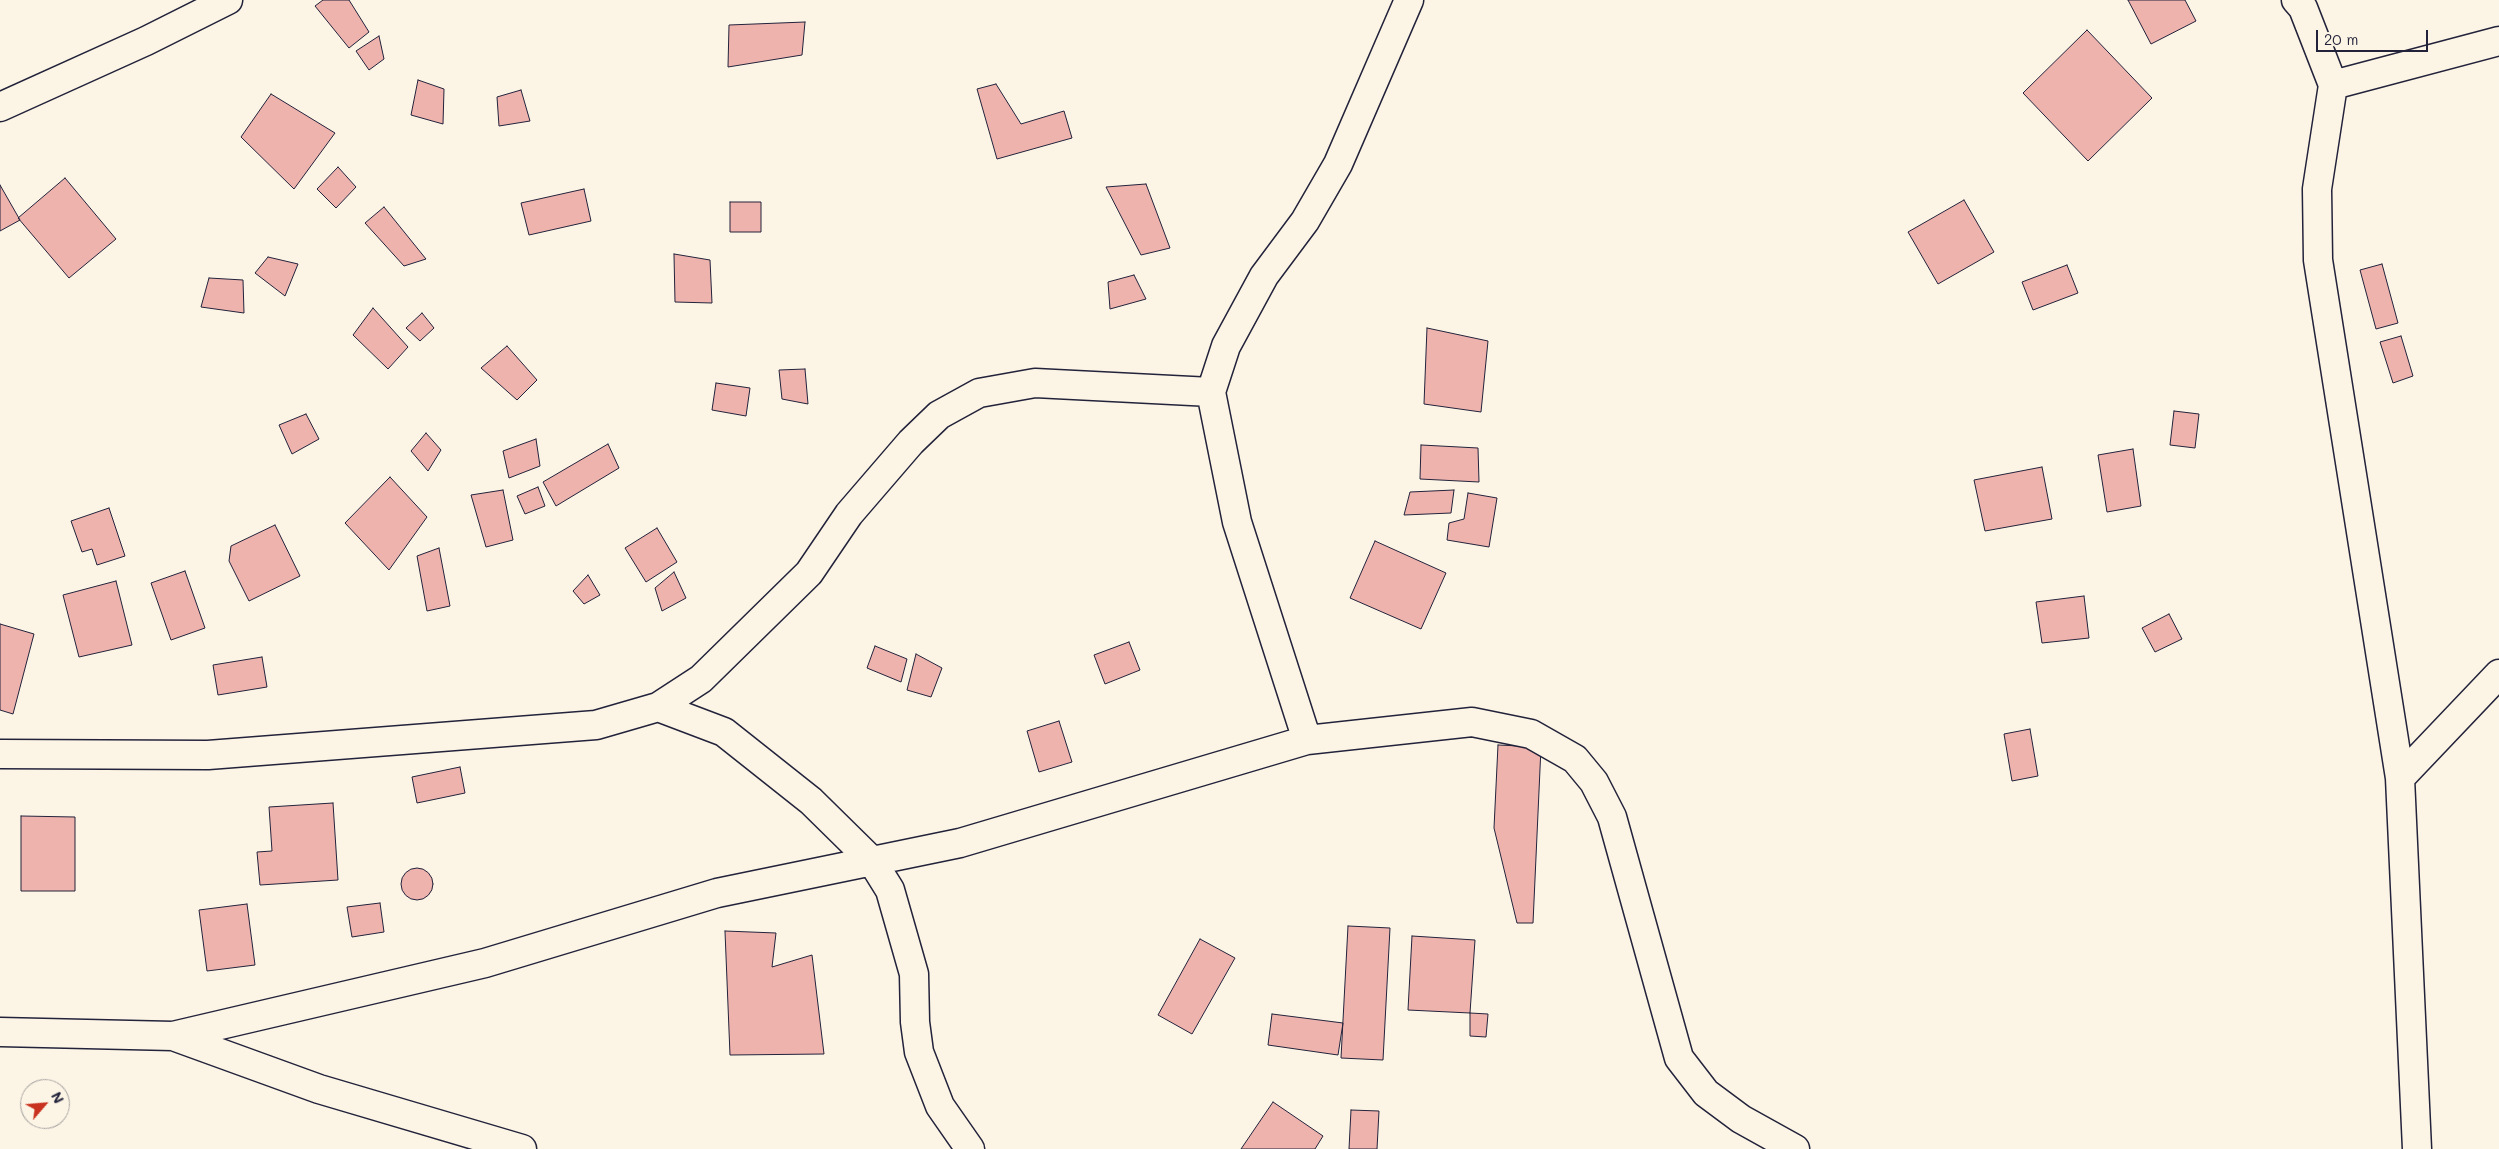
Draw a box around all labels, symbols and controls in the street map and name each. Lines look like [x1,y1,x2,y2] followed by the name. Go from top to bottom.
[2319,20,2432,52] scale bar
[2324,29,2358,49] text: 20 m
[20,1079,70,1129] north arrow
[47,1088,69,1106] text: N

